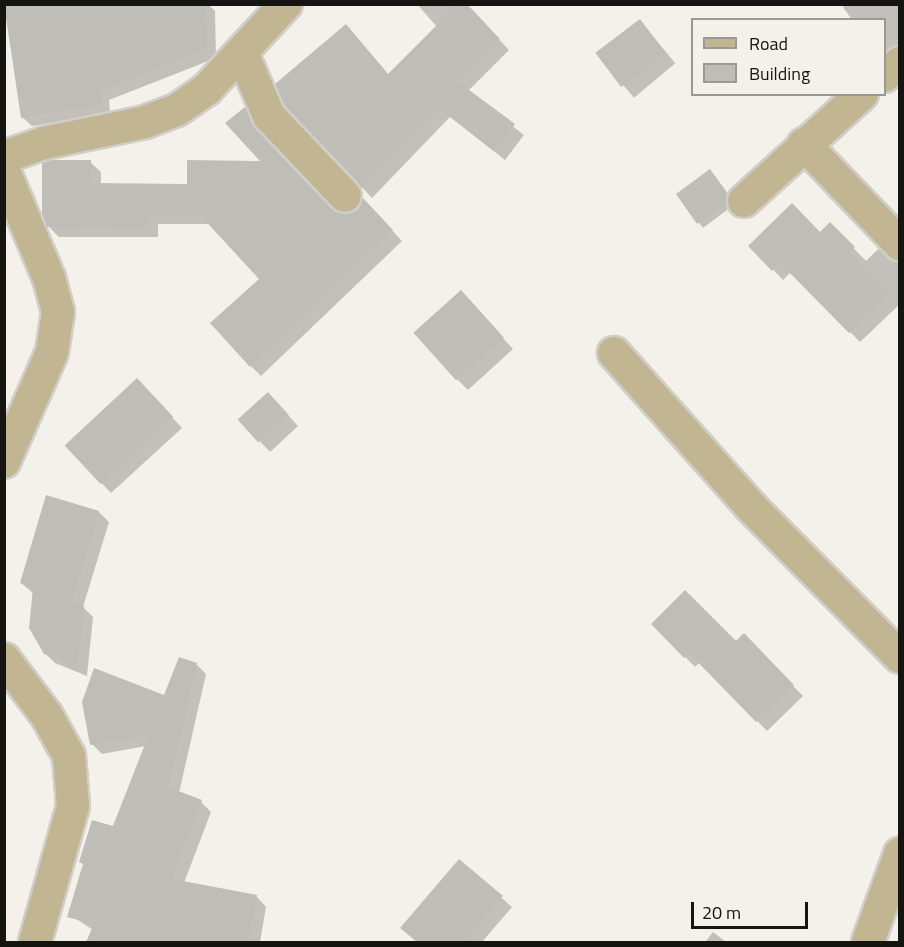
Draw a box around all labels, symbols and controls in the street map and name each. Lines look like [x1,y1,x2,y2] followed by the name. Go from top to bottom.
[691,18,886,96] legend
[749,30,788,57] text: Road
[749,60,810,87] text: Building
[694,890,811,928] scale bar
[702,899,741,926] text: 20 m

